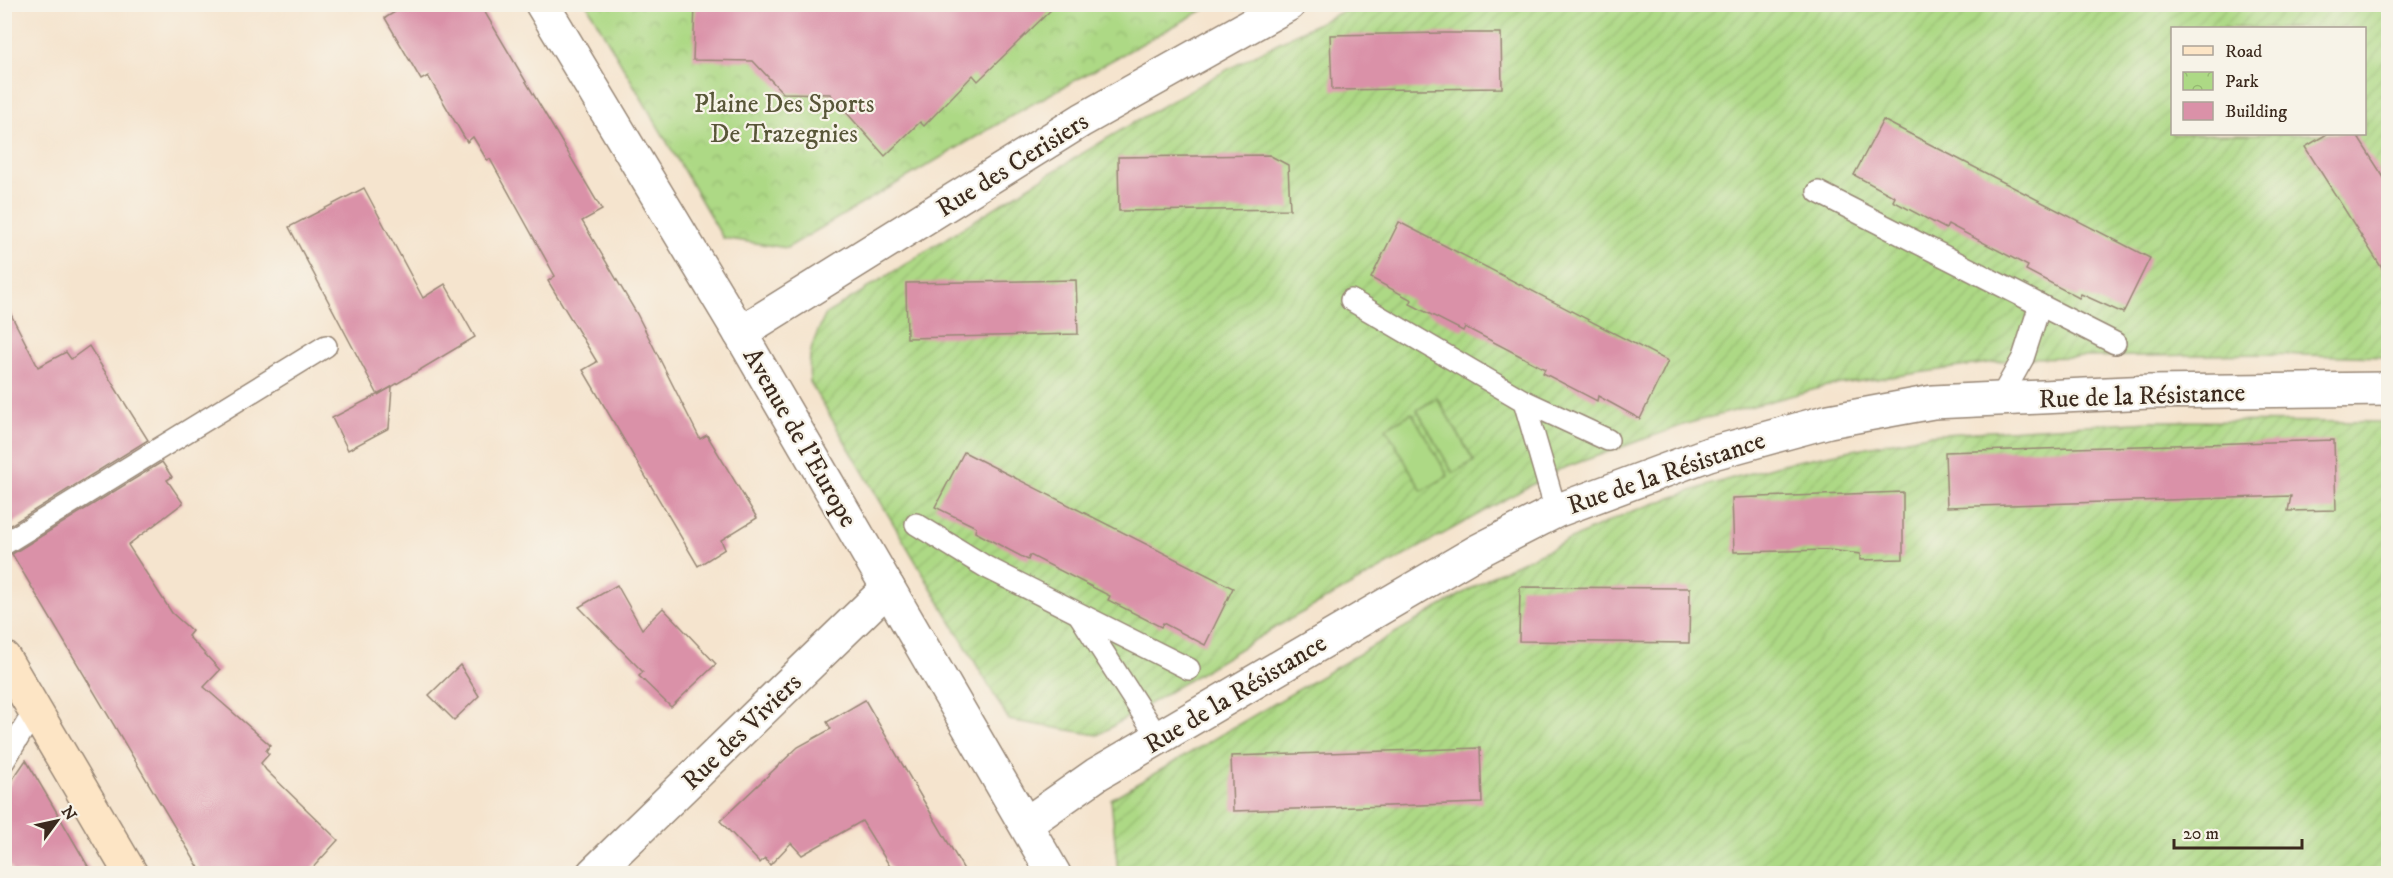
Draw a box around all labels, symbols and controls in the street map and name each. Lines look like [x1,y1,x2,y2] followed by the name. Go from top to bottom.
[2171,27,2366,135] legend
[2225,41,2262,63] text: Road
[2225,71,2259,93] text: Park
[694,88,874,151] park label: Plaine Des Sports De Trazegnies
[2225,101,2287,123] text: Building
[931,105,1095,225] street label: Rue des Cerisiers
[735,342,864,533] street label: Avenue de l'Europe
[2038,376,2246,417] street label: Rue de la Résistance
[1563,424,1770,523] street label: Rue de la Résistance
[1139,627,1333,762] street label: Rue de la Résistance
[675,667,809,798] street label: Rue des Viviers
[27,791,87,851] north arrow
[57,802,81,824] text: N
[2174,812,2302,850] scale bar
[2183,823,2219,845] text: 20 m

